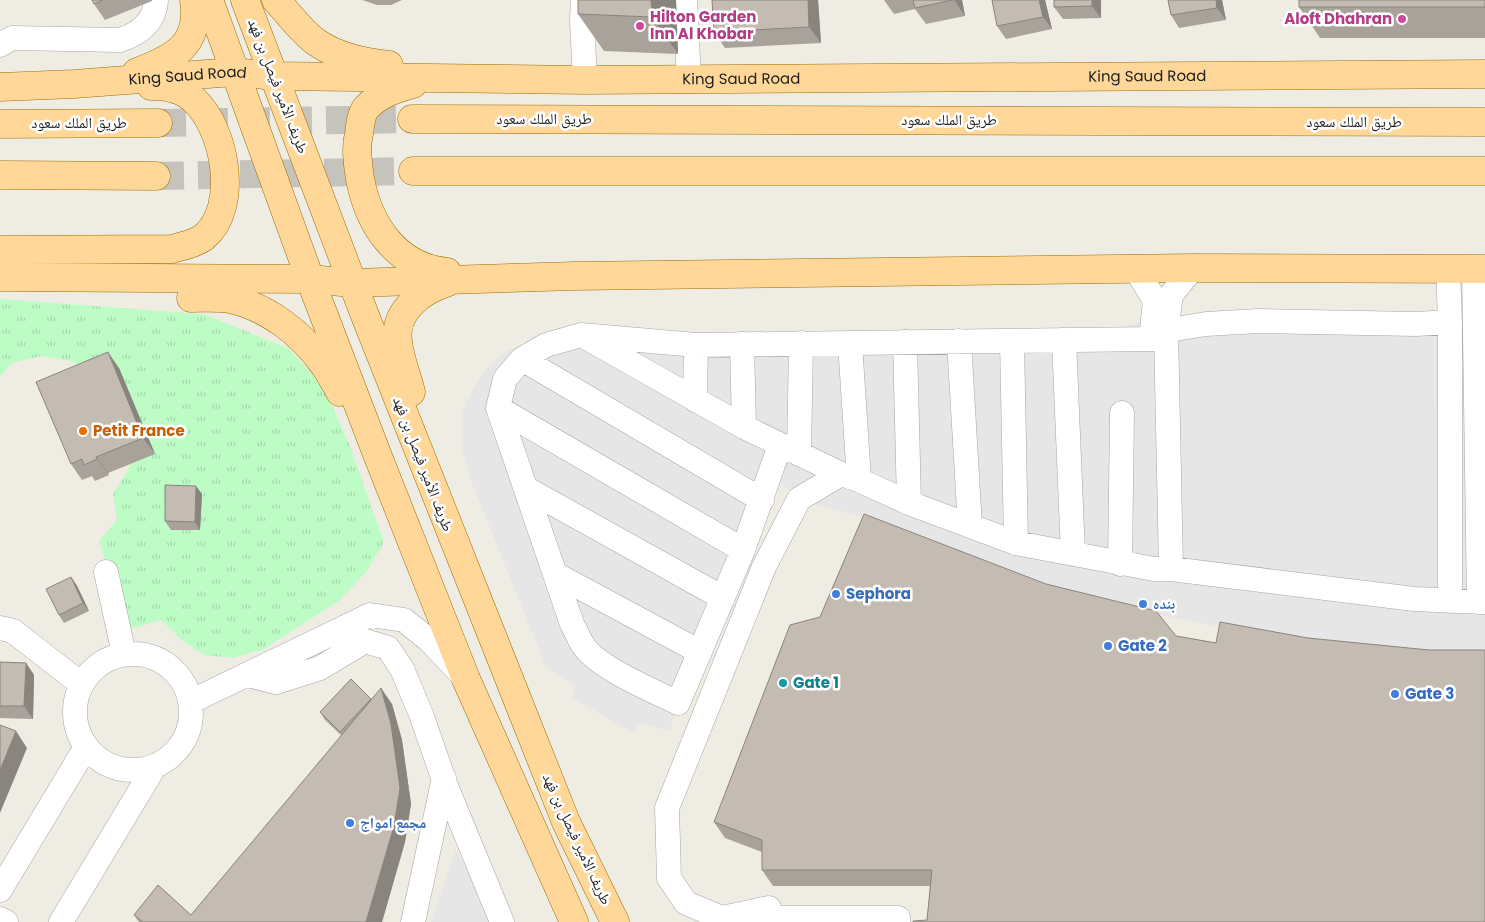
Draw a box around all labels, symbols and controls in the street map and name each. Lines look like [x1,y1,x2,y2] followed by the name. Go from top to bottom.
[650,6,756,44] place label: Hilton Garden Inn Al Khobar
[1284,8,1392,29] place label: Aloft Dhahran
[1396,13,1408,25] marker: Aloft Dhahran
[243,15,314,157] street label: طريف الأمير فيصل بن فهد
[634,20,646,32] marker: Hilton Garden Inn Al Khobar
[128,61,248,90] street label: King Saud Road
[1088,65,1206,87] street label: King Saud Road
[682,68,800,89] street label: King Saud Road
[496,108,592,129] street label: طريق الملك سعود
[901,109,997,130] street label: طريق الملك سعود
[1306,111,1402,132] street label: طريق الملك سعود
[31,112,127,133] street label: طريق الملك سعود
[388,393,459,535] street label: طريف الأمير فيصل بن فهد
[93,420,185,441] place label: Petit France
[77,425,89,437] marker: Petit France
[846,583,911,604] place label: Sephora
[830,588,842,600] marker: Sephora
[1153,593,1175,614] place label: بنده
[1137,598,1149,610] marker: بنده
[1118,635,1167,656] place label: Gate 2
[1102,640,1114,652] marker: Gate 2
[793,672,839,693] place label: Gate 1
[777,677,789,689] marker: Gate 1
[1405,683,1454,704] place label: Gate 3
[1389,688,1401,700] marker: Gate 3
[538,769,617,908] street label: طريف الأمير فيصل بن فهد
[360,812,426,833] place label: مجمع امواج
[344,817,356,829] marker: مجمع امواج

